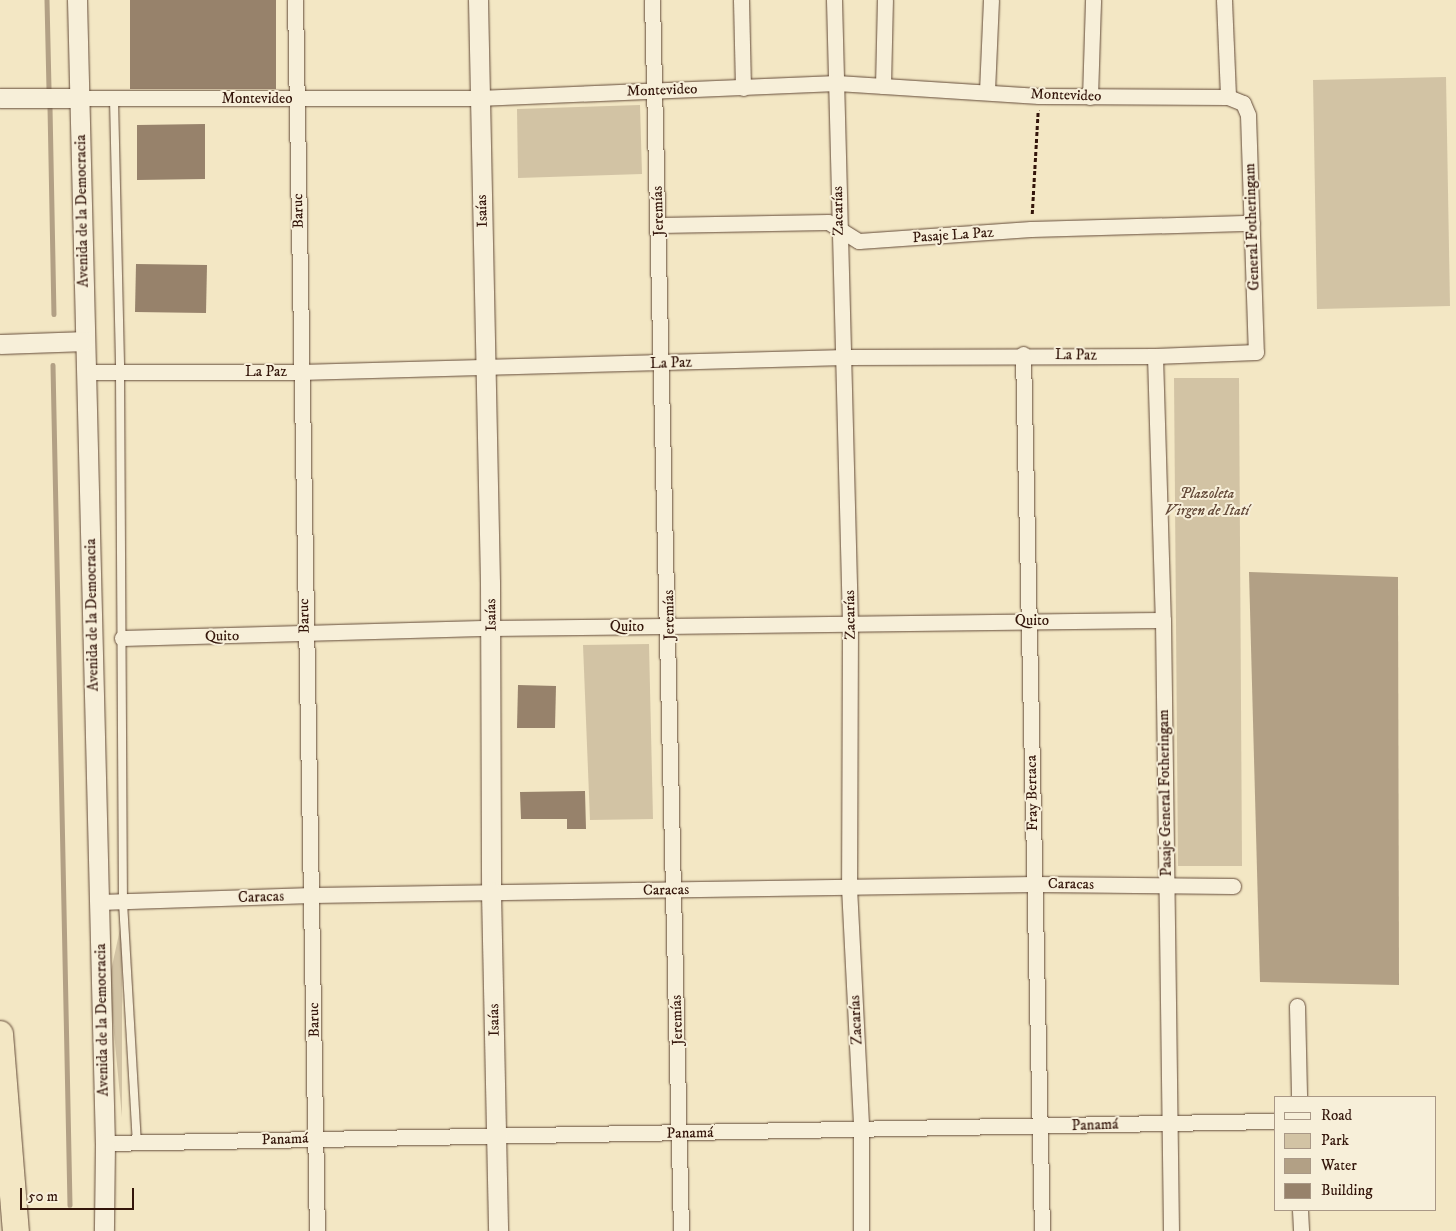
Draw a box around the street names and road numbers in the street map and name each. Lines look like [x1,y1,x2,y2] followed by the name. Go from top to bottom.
[626,80,698,100] street label: Montevideo
[1030,85,1102,105] street label: Montevideo
[221,90,293,108] street label: Montevideo
[72,134,92,288] street label: Avenida de la Democracia
[1241,163,1263,291] street label: General Fotheringam
[648,186,668,236] street label: Jeremías
[829,186,847,236] street label: Zacarías
[289,193,307,229] street label: Baruc
[472,194,492,228] street label: Isaías
[912,223,994,247] street label: Pasaje La Paz
[1055,346,1097,364] street label: La Paz
[650,353,692,373] street label: La Paz
[245,363,287,381] street label: La Paz
[82,538,102,692] street label: Avenida de la Democracia
[660,590,678,640] street label: Jeremías
[841,590,859,640] street label: Zacarías
[295,598,313,634] street label: Baruc
[482,598,500,632] street label: Isaías
[1015,612,1049,630] street label: Quito
[610,618,644,636] street label: Quito
[205,627,239,645] street label: Quito
[1155,709,1175,877] street label: Pasaje General Fotheringam
[1022,755,1042,831] street label: Fray Bertaca
[1048,875,1094,893] street label: Caracas
[643,881,689,899] street label: Caracas
[238,887,284,907] street label: Caracas
[92,943,112,1097] street label: Avenida de la Democracia
[667,995,687,1045] street label: Jeremías
[846,995,866,1045] street label: Zacarías
[305,1002,323,1038] street label: Baruc
[485,1003,503,1037] street label: Isaías
[1071,1115,1119,1135] street label: Panamá
[666,1124,714,1142] street label: Panamá
[261,1129,309,1149] street label: Panamá

